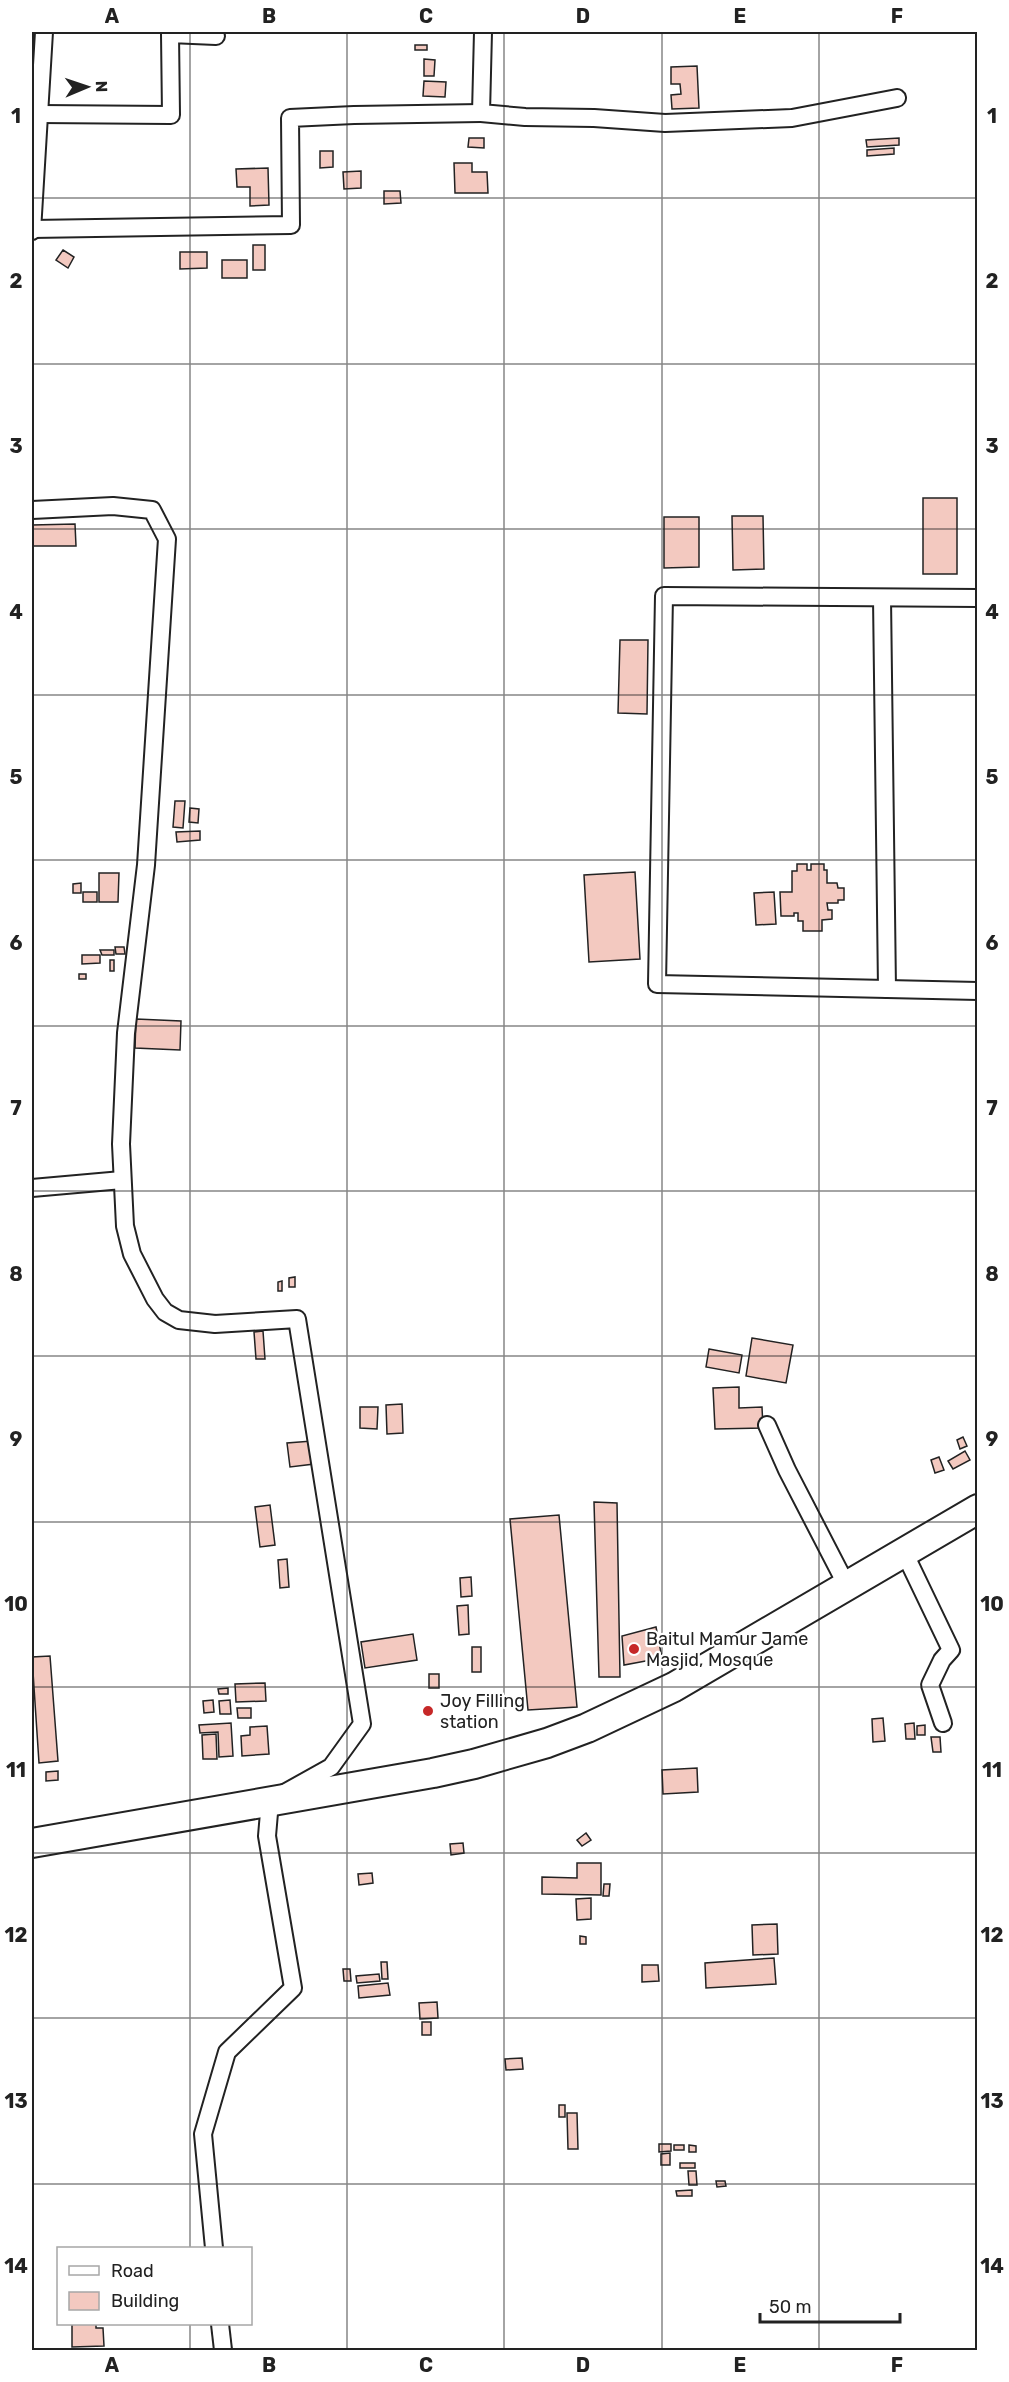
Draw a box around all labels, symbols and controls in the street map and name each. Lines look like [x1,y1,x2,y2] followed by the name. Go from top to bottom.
[105,4,120,28] text: A
[262,4,276,28] text: B
[419,4,433,28] text: C
[576,4,590,28] text: D
[734,4,746,28] text: E
[891,4,903,28] text: F
[57,57,117,117] north arrow
[92,80,111,93] text: N
[11,104,21,128] text: 1
[987,104,997,128] text: 1
[10,269,23,293] text: 2
[986,269,999,293] text: 2
[9,434,23,458] text: 3
[985,434,999,458] text: 3
[9,600,23,624] text: 4
[985,600,999,624] text: 4
[10,765,23,789] text: 5
[986,765,999,789] text: 5
[9,931,23,955] text: 6
[985,931,999,955] text: 6
[10,1096,22,1120] text: 7
[986,1096,998,1120] text: 7
[9,1262,23,1286] text: 8
[985,1262,999,1286] text: 8
[10,1427,23,1451] text: 9
[986,1427,999,1451] text: 9
[4,1592,28,1616] text: 10
[980,1592,1004,1616] text: 10
[646,1628,808,1671] place label: Baitul Mamur Jame Masjid, Mosque
[627,1642,641,1656] marker: Baitul Mamur Jame Masjid, Mosque
[440,1690,525,1733] place label: Joy Filling station
[421,1704,435,1718] marker: Joy Filling station
[6,1758,26,1782] text: 11
[982,1758,1002,1782] text: 11
[5,1923,27,1947] text: 12
[981,1923,1003,1947] text: 12
[4,2089,28,2113] text: 13
[980,2089,1004,2113] text: 13
[57,2247,252,2325] legend
[4,2254,28,2278] text: 14
[980,2254,1004,2278] text: 14
[111,2260,154,2282] text: Road
[760,2286,900,2324] scale bar
[111,2290,179,2312] text: Building
[769,2296,812,2318] text: 50 m
[105,2353,120,2377] text: A
[262,2353,276,2377] text: B
[419,2353,433,2377] text: C
[576,2353,590,2377] text: D
[734,2353,746,2377] text: E
[891,2353,903,2377] text: F

